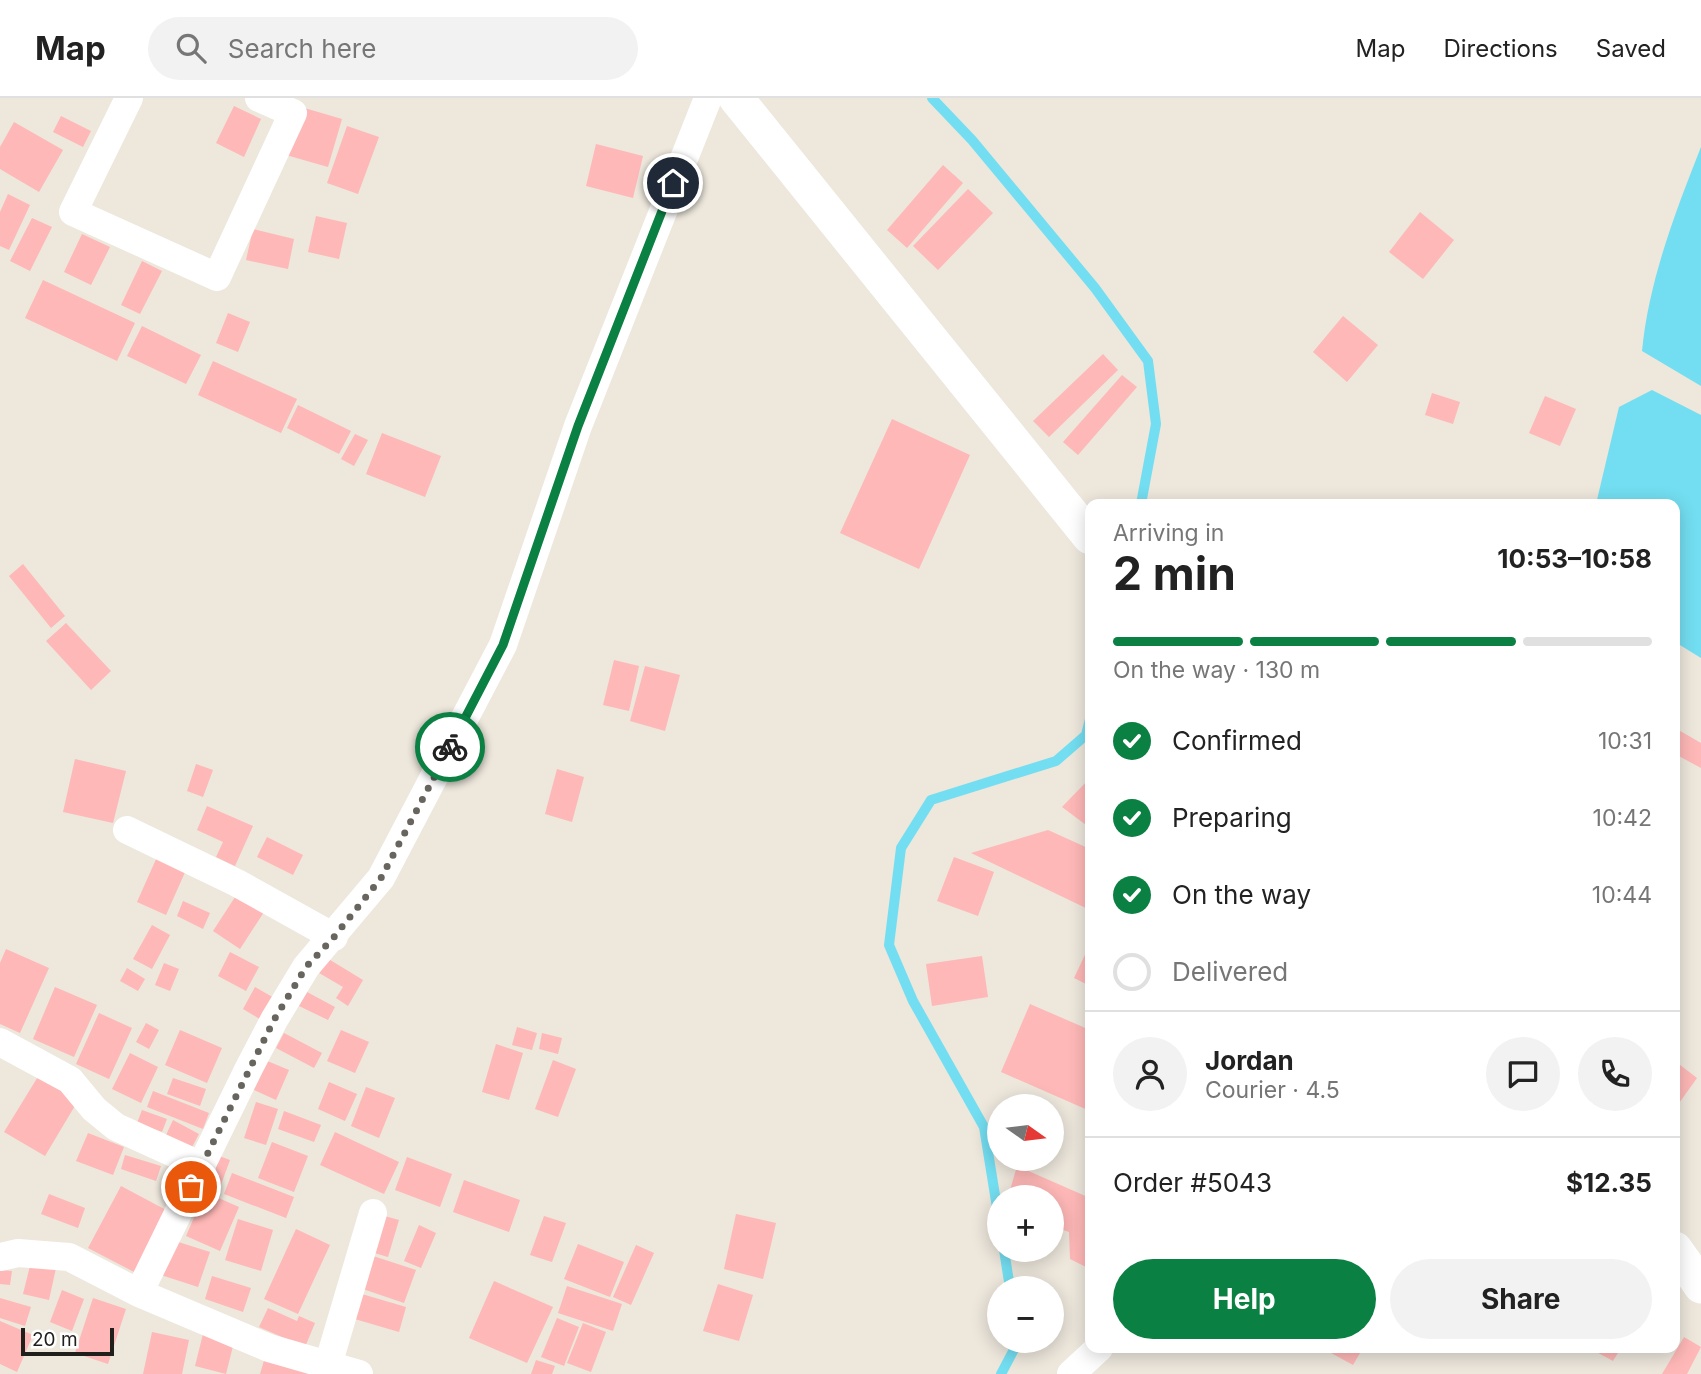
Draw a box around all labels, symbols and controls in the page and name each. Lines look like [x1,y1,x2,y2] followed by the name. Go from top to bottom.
[148,17,638,80] search box
[35,28,106,68] text: Map
[172,29,210,67] icon: search
[228,33,376,64] text: Search here
[1356,34,1405,63] text: Map
[1443,34,1558,63] text: Directions
[1596,34,1666,63] text: Saved
[643,153,703,213] pin
[654,164,692,202] icon: home
[1113,519,1224,547] text: Arriving in
[1497,543,1652,574] text: 10:53–10:58
[1113,545,1236,601] text: 2 min
[1113,656,1320,684] text: On the way · 130 m
[415,712,485,782] courier
[1113,722,1151,760] icon: check
[1172,725,1302,756] text: Confirmed
[1598,727,1652,755] text: 10:31
[431,728,469,766] icon: bike
[1113,799,1151,837] icon: check
[1172,802,1292,833] text: Preparing
[1593,804,1652,832] text: 10:42
[1113,876,1151,914] icon: check
[1172,879,1311,910] text: On the way
[1592,881,1652,909] text: 10:44
[1172,956,1288,987] text: Delivered
[1113,1037,1187,1111] button: person
[1486,1037,1560,1111] button: chat
[1578,1037,1652,1111] button: phone
[1205,1045,1294,1076] text: Jordan
[1205,1076,1340,1104] text: Courier · 4.5
[987,1094,1064,1171] north arrow
[987,1094,1064,1353] map controls
[161,1157,221,1217] pin
[1113,1167,1272,1198] text: Order #5043
[1566,1167,1652,1198] text: $12.35
[172,1168,210,1206] icon: bag
[987,1185,1064,1262] button: +
[1113,1259,1376,1339] button: Help
[1390,1259,1652,1339] button: Share
[987,1276,1064,1353] button: −
[21,1325,114,1357] scale bar
[32,1328,78,1351] text: 20 m

